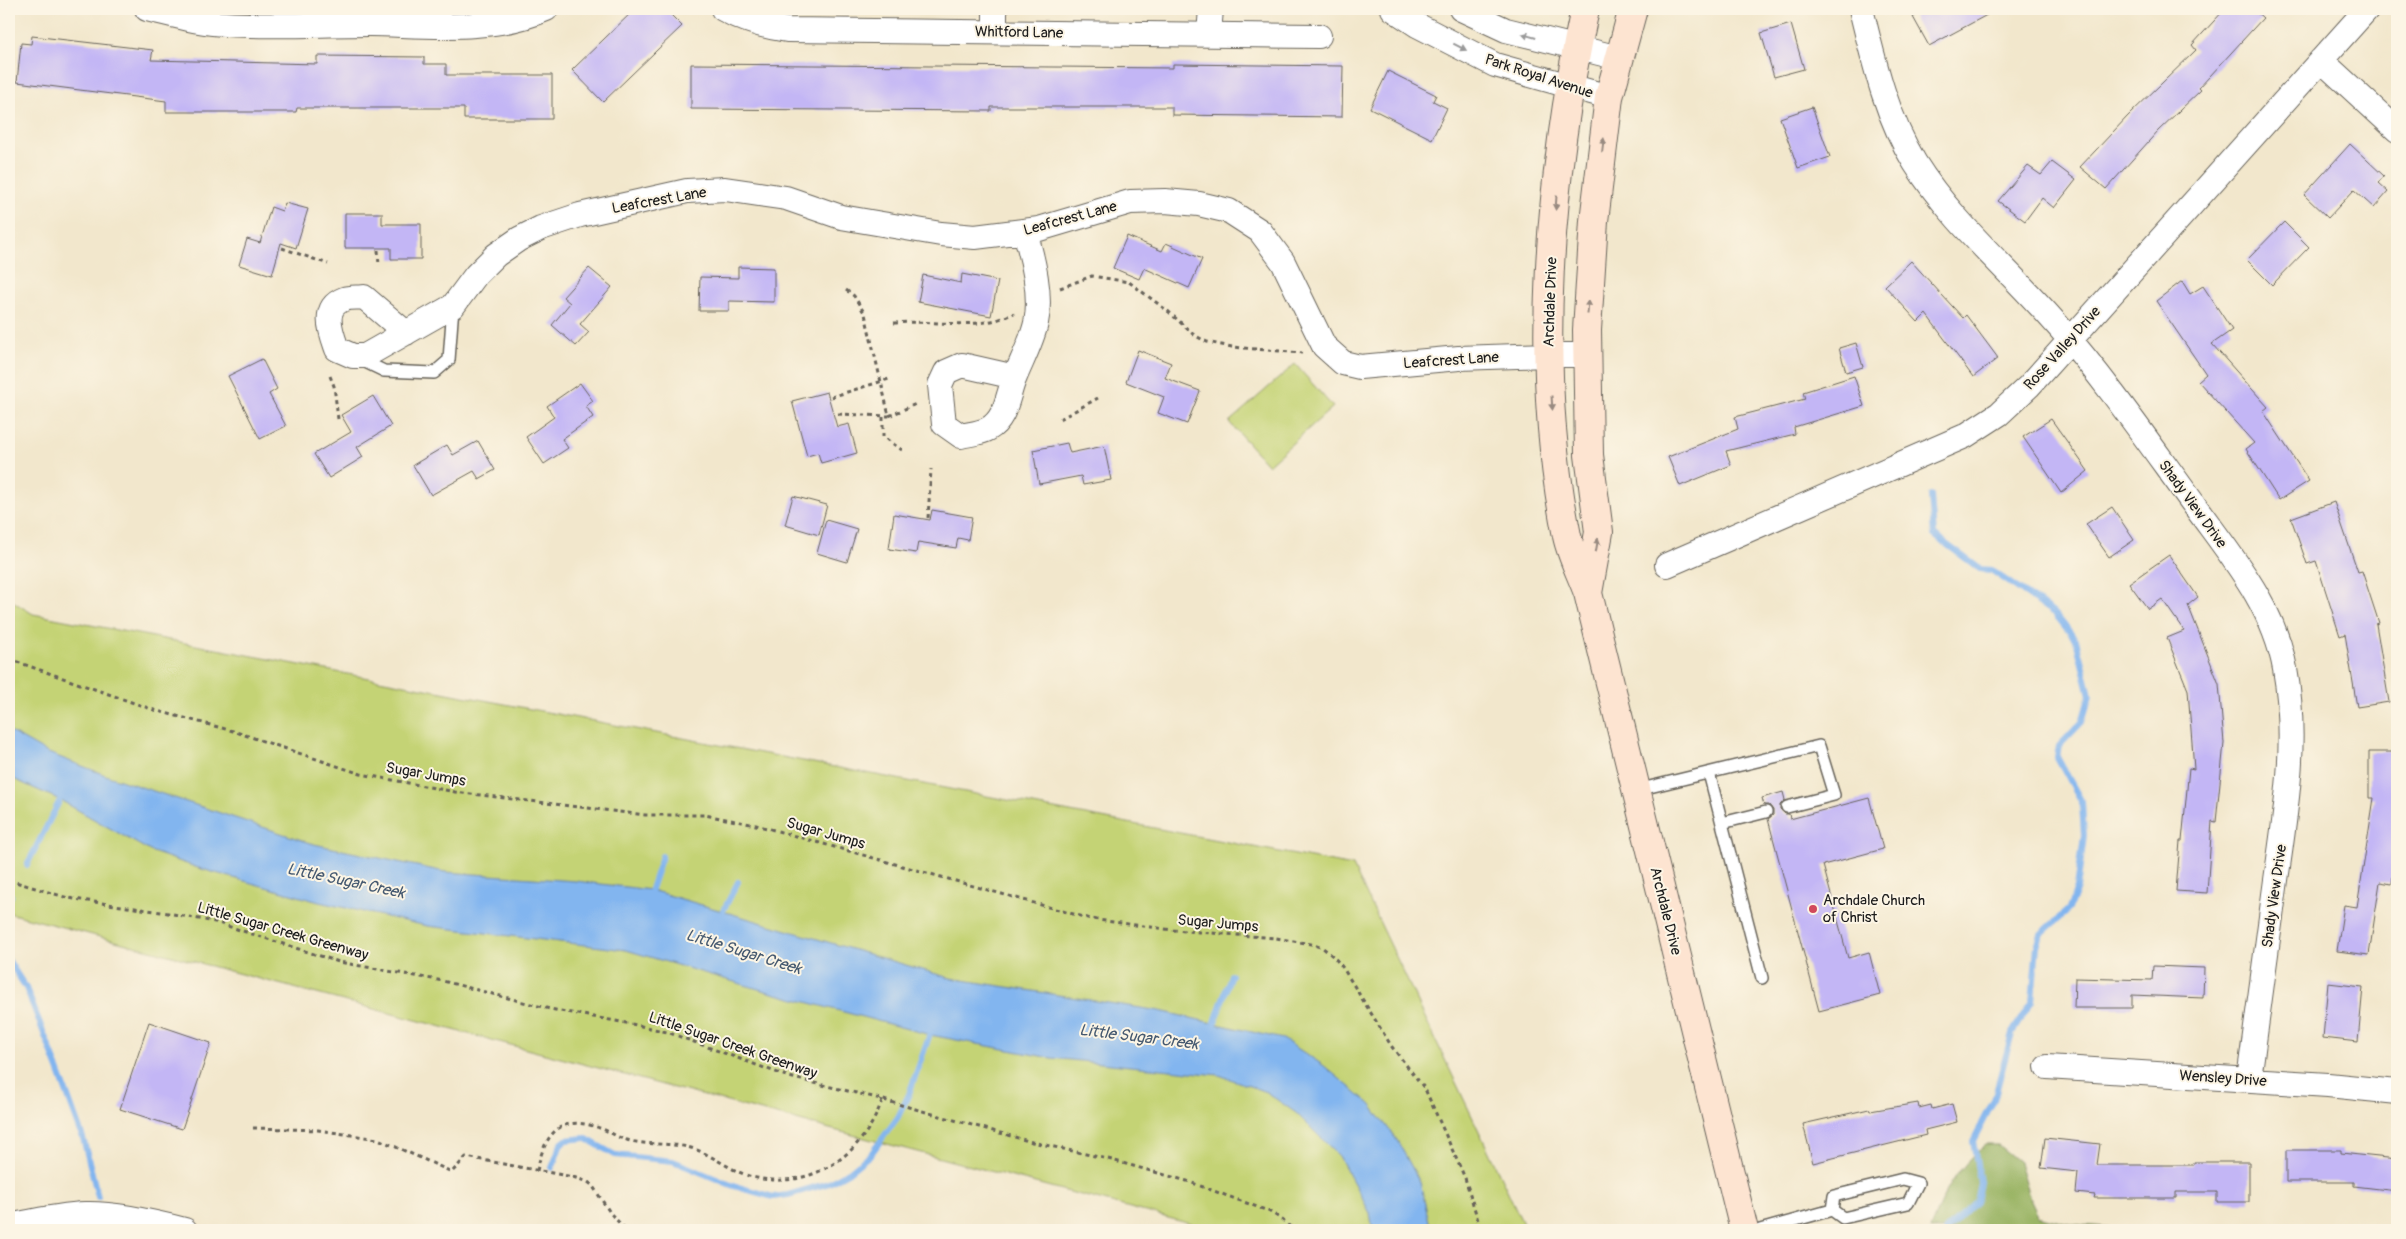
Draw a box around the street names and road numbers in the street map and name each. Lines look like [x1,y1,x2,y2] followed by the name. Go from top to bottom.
[975,22,1064,43] street label: Whitford Lane
[1482,50,1596,103] street label: Park Royal Avenue
[610,183,709,218] street label: Leafcrest Lane
[1021,197,1119,240] street label: Leafcrest Lane
[1539,256,1562,347] street label: Archdale Drive
[2020,302,2105,394] street label: Rose Valley Drive
[1403,348,1500,373] street label: Leafcrest Lane
[2154,457,2231,553] street label: Shady View Drive
[384,758,468,791] street label: Sugar Jumps
[784,813,868,854] street label: Sugar Jumps
[2258,843,2291,949] street label: Shady View Drive
[1645,865,1686,958] street label: Archdale Drive
[195,898,371,965] street label: Little Sugar Creek Greenway
[1177,911,1259,937] street label: Sugar Jumps
[646,1008,820,1083] street label: Little Sugar Creek Greenway
[2179,1066,2268,1091] street label: Wensley Drive

